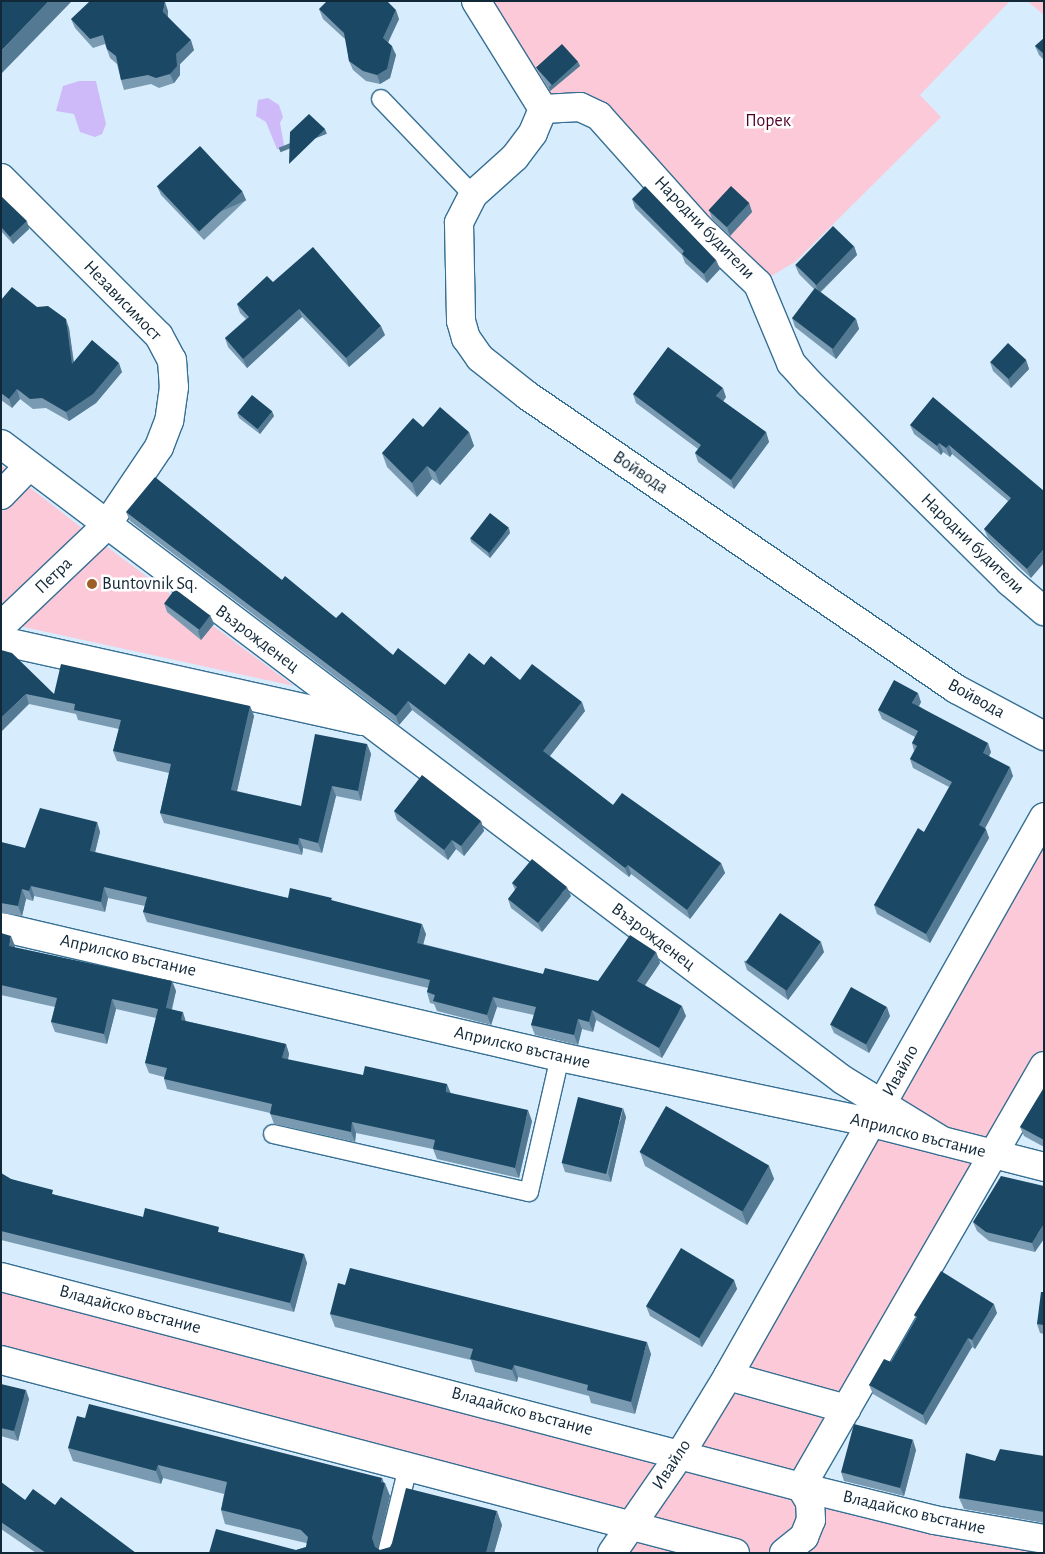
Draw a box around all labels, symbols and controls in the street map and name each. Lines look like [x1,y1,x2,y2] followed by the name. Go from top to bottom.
[745,110,791,132] park label: Порек
[649,172,759,284] street label: Народни будители
[78,256,166,346] street label: Независимост
[608,447,672,499] street label: Войвода
[916,489,1028,599] street label: Народни будители
[31,553,77,599] street label: Петра
[102,573,198,595] place label: Buntovnik Sq.
[86,578,98,590] marker: Buntovnik Sq.
[211,600,303,678] street label: Възрожденец
[944,675,1008,723] street label: Войвода
[607,898,699,976] street label: Възрожденец
[58,930,198,982] street label: Априлско въстание
[452,1022,592,1074] street label: Априлско въстание
[878,1041,924,1101] street label: Ивайло
[848,1109,988,1163] street label: Априлско въстание
[57,1281,203,1339] street label: Владайско въстание
[449,1383,595,1441] street label: Владайско въстание
[648,1436,696,1494] street label: Ивайло
[840,1486,988,1540] street label: Владайско въстание

